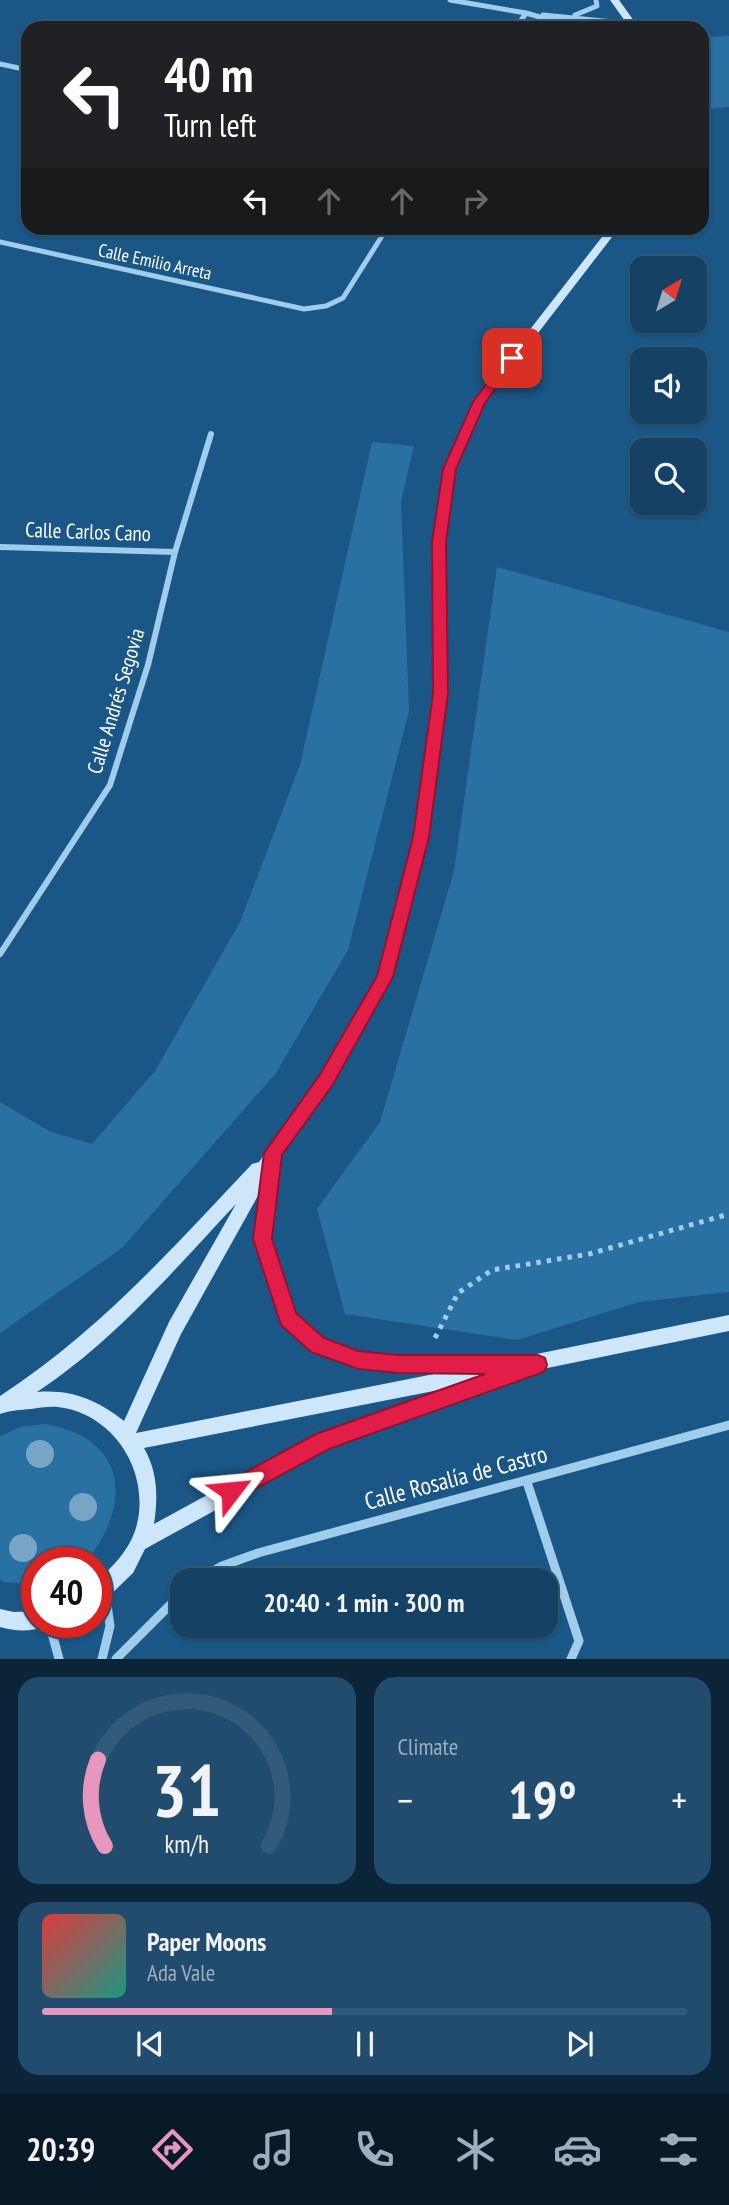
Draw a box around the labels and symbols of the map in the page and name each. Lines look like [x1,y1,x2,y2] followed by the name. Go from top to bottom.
[96,238,214,285] street label: Calle Emilio Arreta
[630,256,707,332] north arrow
[482,328,542,388] pin
[25,516,151,547] street label: Calle Carlos Cano
[81,625,150,777] street label: Calle Andrés Segovia
[361,1438,551,1517] street label: Calle Rosalía de Castro
[194,1454,268,1528] position arrow
[21,1547,112,1638] speed limit sign: 40

